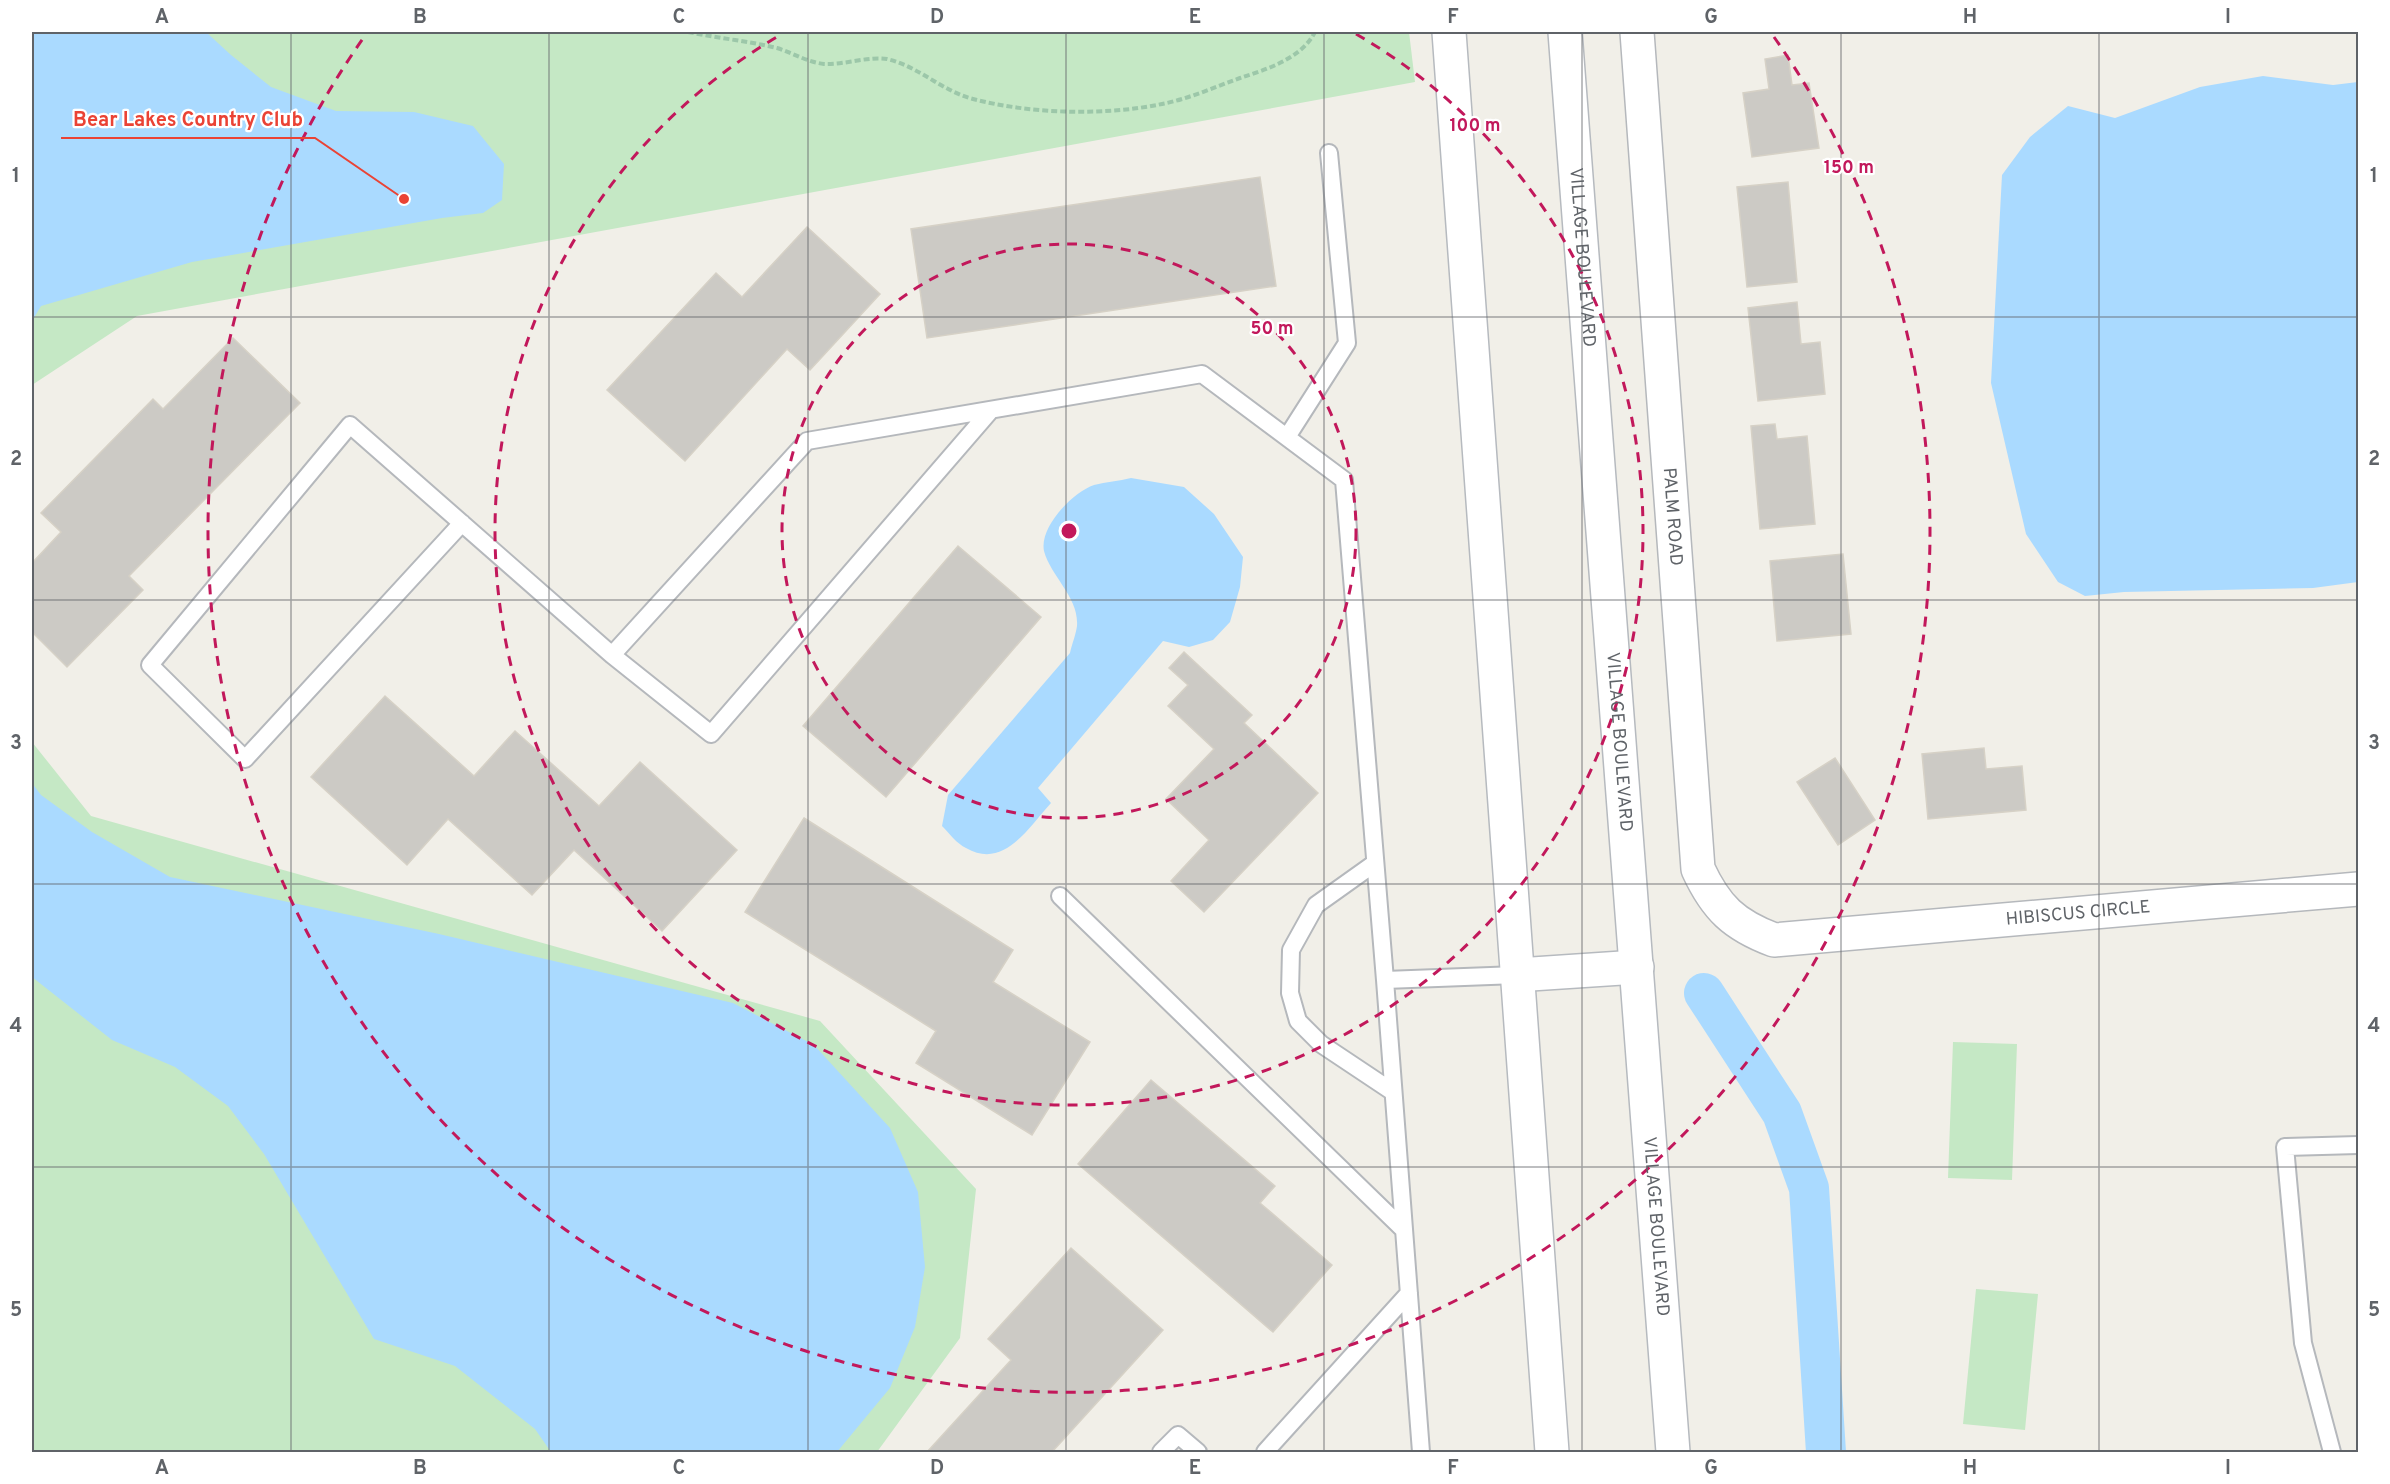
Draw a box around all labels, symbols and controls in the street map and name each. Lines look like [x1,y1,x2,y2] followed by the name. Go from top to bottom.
[155,5,169,31] text: A
[413,5,427,31] text: B
[673,5,685,31] text: C
[930,5,944,31] text: D
[1189,5,1201,31] text: E
[1447,5,1459,31] text: F
[1704,5,1718,31] text: G
[1963,5,1977,31] text: H
[2225,5,2231,31] text: I
[61,100,315,138] callout: Bear Lakes Country Club
[73,108,303,134] text: Bear Lakes Country Club
[1449,115,1501,138] text: 100 m
[1824,157,1874,180] text: 150 m
[12,164,20,190] text: 1
[2370,164,2378,190] text: 1
[1564,167,1600,348] street label: VILLAGE BOULEVARD
[1250,318,1294,341] text: 50 m
[10,447,22,473] text: 2
[2368,447,2380,473] text: 2
[1657,467,1687,567] street label: PALM ROAD
[1059,521,1079,541] centre of rings
[1601,651,1637,833] street label: VILLAGE BOULEVARD
[10,731,22,757] text: 3
[2368,731,2380,757] text: 3
[2005,896,2151,931] street label: HIBISCUS CIRCLE
[10,1014,22,1040] text: 4
[2368,1014,2380,1040] text: 4
[1638,1136,1674,1317] street label: VILLAGE BOULEVARD
[10,1298,22,1324] text: 5
[2368,1298,2380,1324] text: 5
[155,1456,169,1482] text: A
[413,1456,427,1482] text: B
[673,1456,685,1482] text: C
[930,1456,944,1482] text: D
[1189,1456,1201,1482] text: E
[1447,1456,1459,1482] text: F
[1704,1456,1718,1482] text: G
[1963,1456,1977,1482] text: H
[2225,1456,2231,1482] text: I

